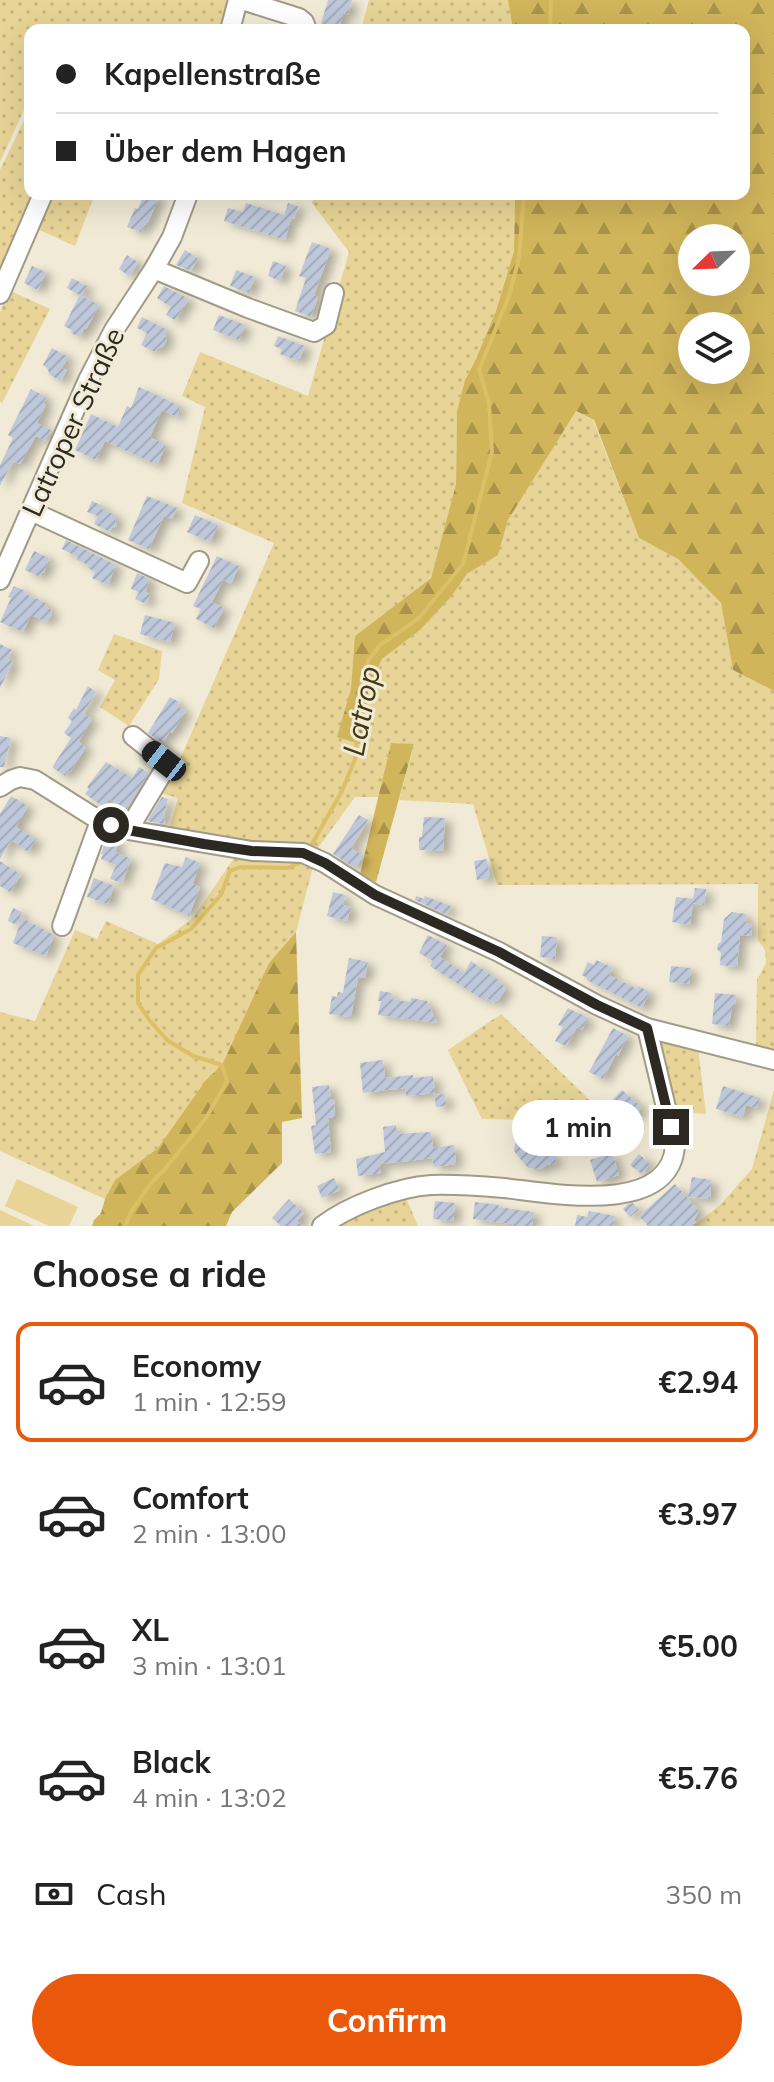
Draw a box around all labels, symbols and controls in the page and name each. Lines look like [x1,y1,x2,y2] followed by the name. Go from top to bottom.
[104,55,321,93] text: Kapellenstraße
[104,132,347,170] text: Über dem Hagen
[678,224,750,296] north arrow
[678,224,750,384] map controls
[678,312,750,384] button: layers
[14,322,132,522] street label: Latroper Straße
[334,663,388,759] water label: Latrop
[138,737,190,785] car
[93,807,129,843] route start
[511,1099,643,1155] callout: 1 min
[653,1109,689,1145] route end
[544,1111,612,1144] text: 1 min
[32,1251,266,1296] text: Choose a ride
[36,1346,108,1418] icon: car
[132,1347,261,1385] text: Economy
[659,1363,738,1401] text: €2.94
[132,1385,287,1418] text: 1 min · 12:59
[36,1478,108,1550] icon: car
[132,1479,249,1517] text: Comfort
[659,1495,738,1533] text: €3.97
[132,1517,287,1550] text: 2 min · 13:00
[36,1610,108,1682] icon: car
[132,1611,169,1649] text: XL
[659,1627,738,1665] text: €5.00
[132,1649,287,1682] text: 3 min · 13:01
[36,1742,108,1814] icon: car
[132,1743,211,1781] text: Black
[659,1759,738,1797] text: €5.76
[132,1781,287,1814] text: 4 min · 13:02
[32,1872,76,1916] icon: cash
[96,1875,167,1913] text: Cash
[666,1878,742,1911] text: 350 m
[32,1974,742,2066] button: Confirm

